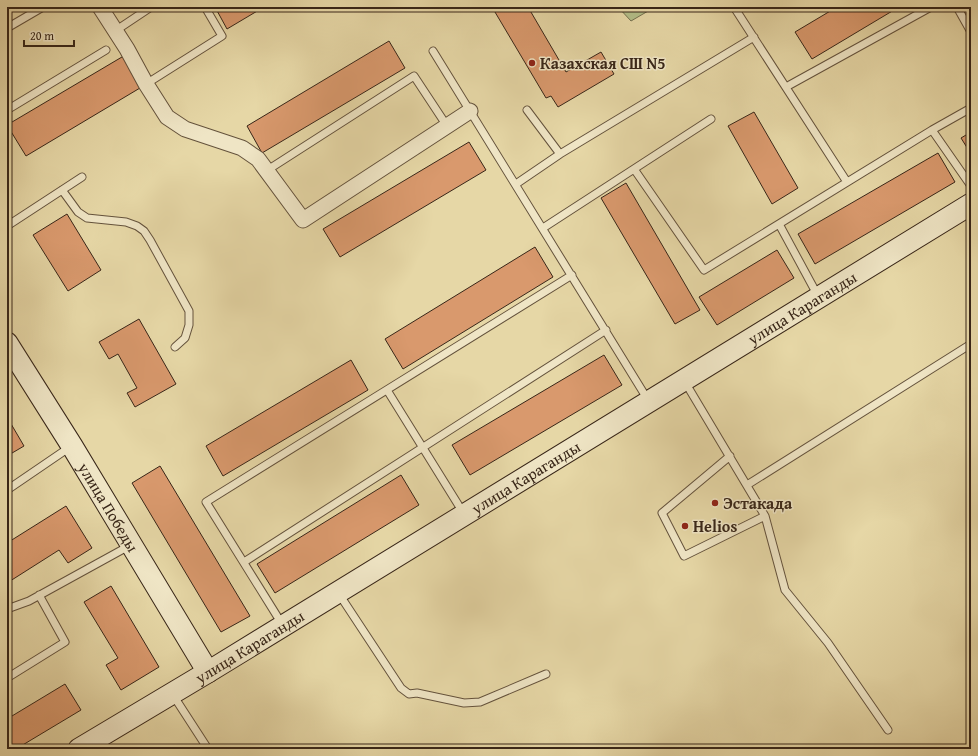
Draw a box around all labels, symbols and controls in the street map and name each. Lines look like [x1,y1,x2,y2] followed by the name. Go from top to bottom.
[24,22,74,48] scale bar
[30,27,54,44] text: 20 m
[540,51,666,75] place label: Казахская СШ N5
[527,58,537,68] marker: Казахская СШ N5
[742,265,861,351] street label: улица Караганды
[466,434,585,520] street label: улица Караганды
[72,457,145,556] street label: улица Победы
[723,491,793,515] place label: Эстакада
[710,498,720,508] marker: Эстакада
[693,514,737,538] place label: Helios
[680,521,690,531] marker: Helios
[190,604,309,690] street label: улица Караганды

